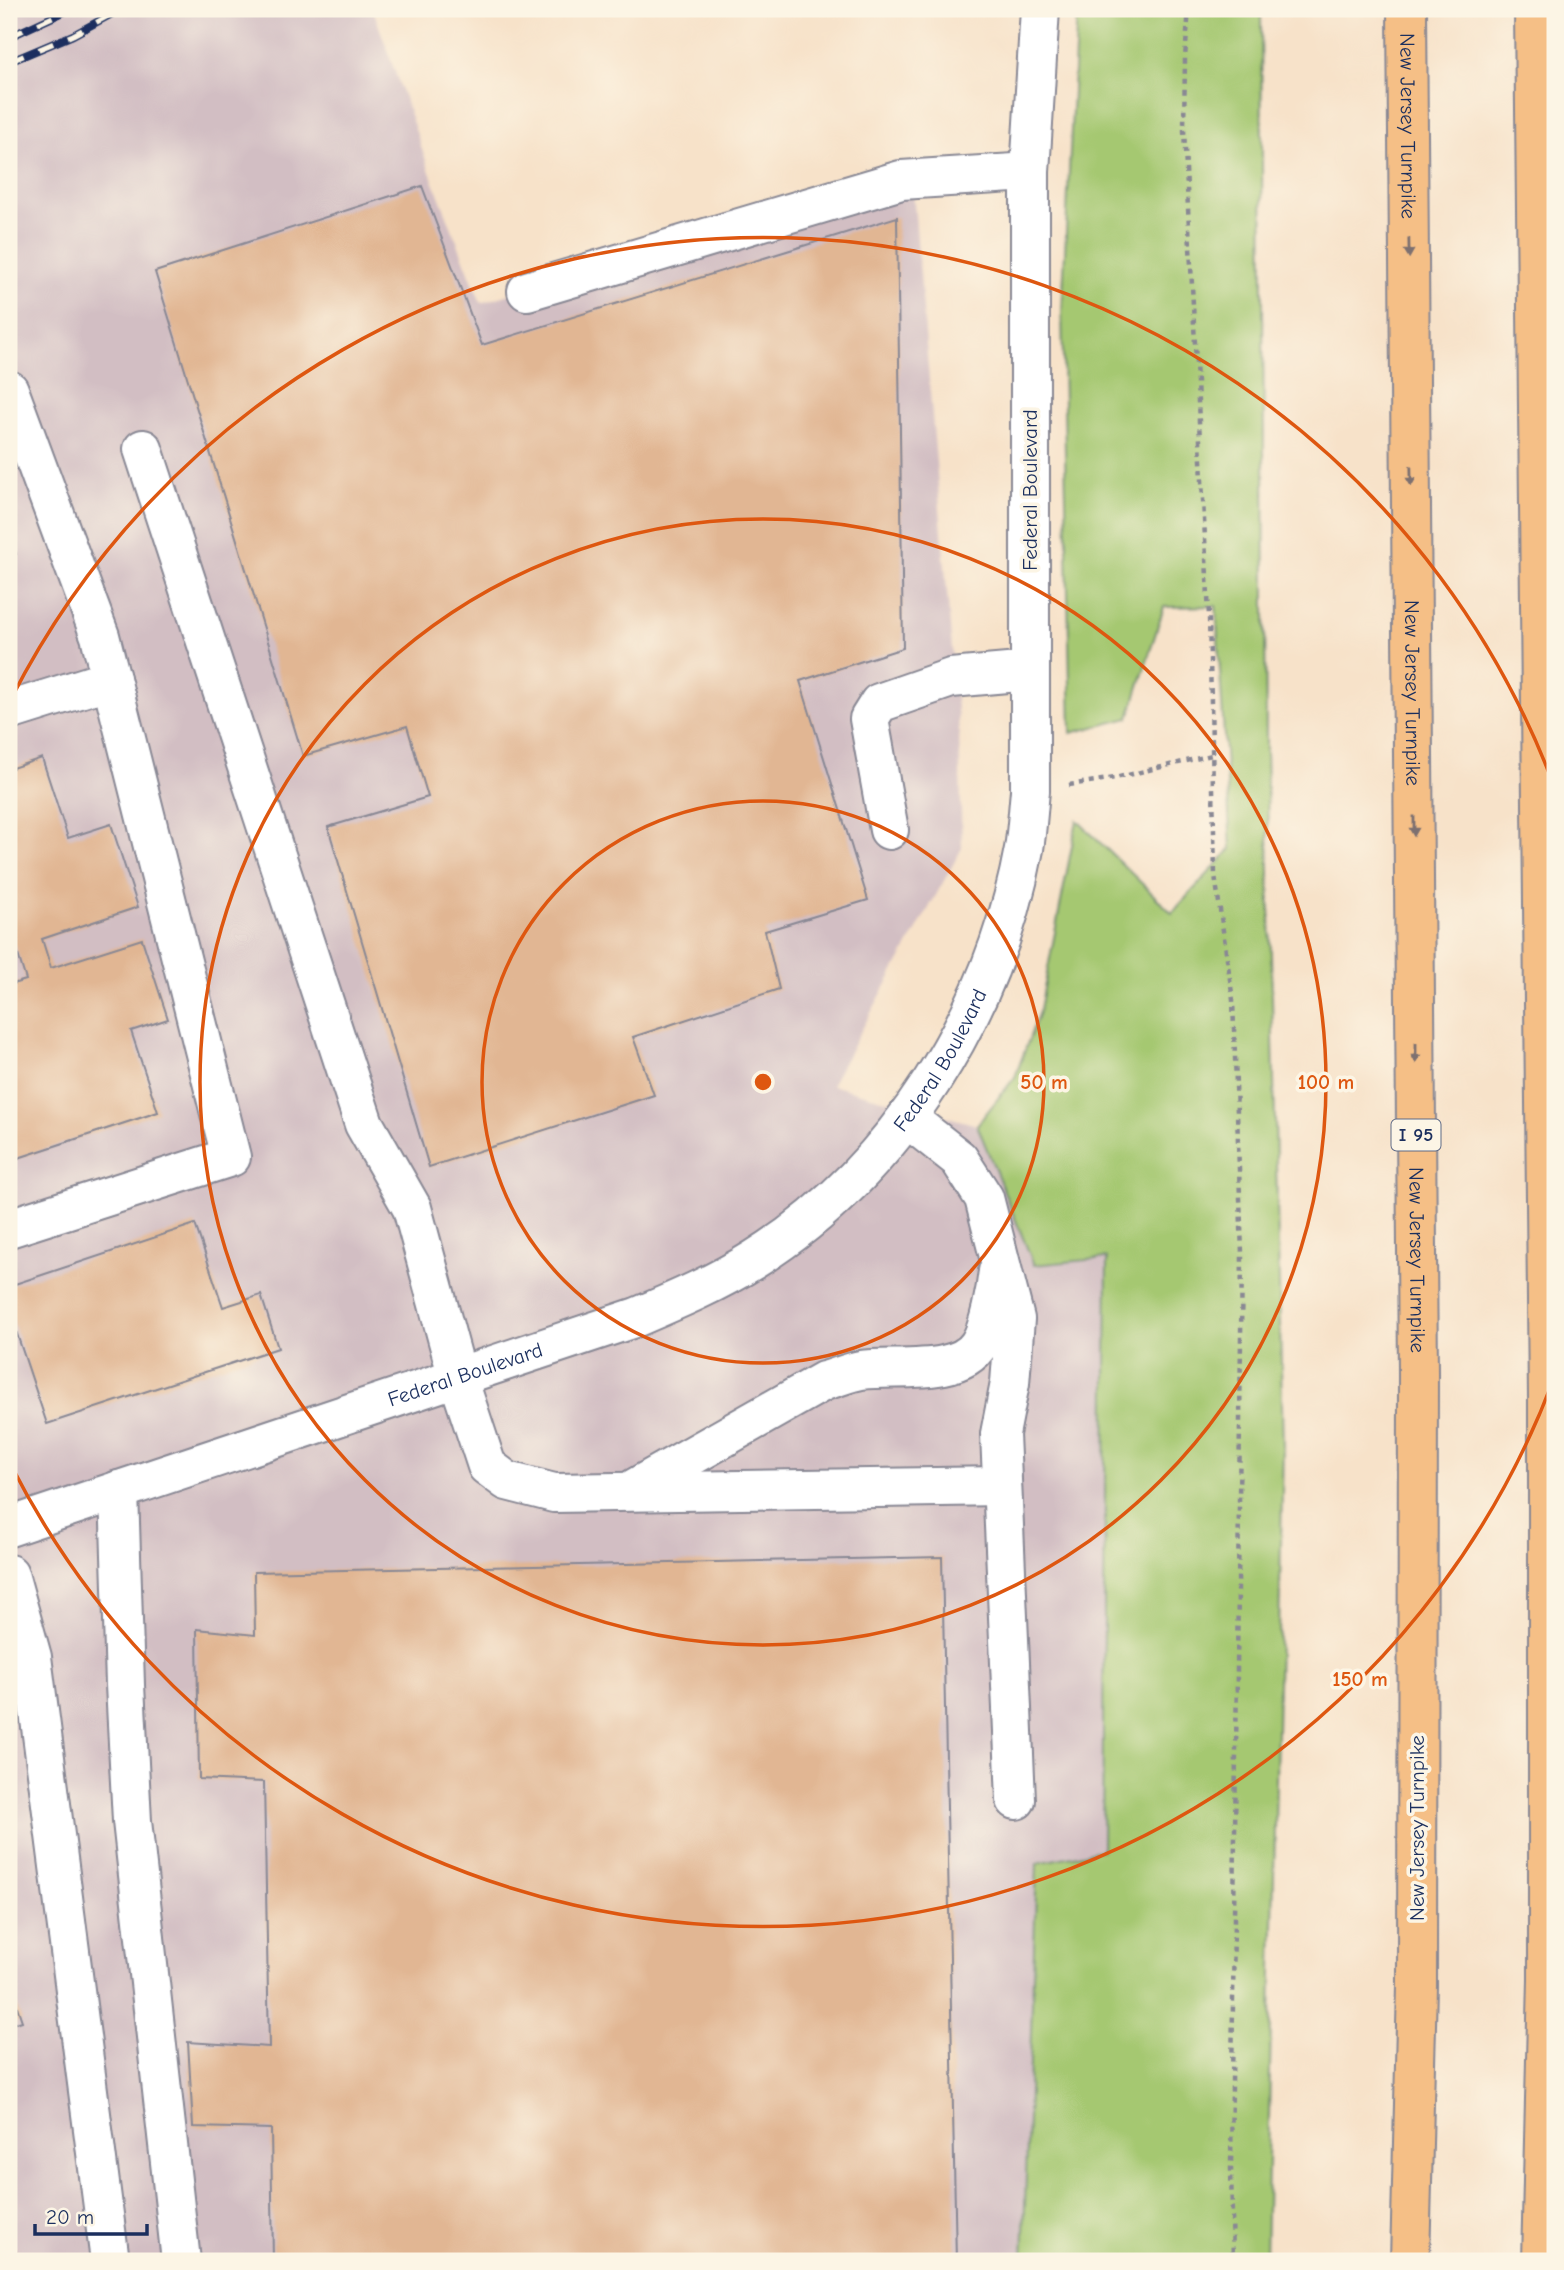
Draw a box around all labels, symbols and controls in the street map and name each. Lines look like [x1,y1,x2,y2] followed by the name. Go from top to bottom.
[1395,33,1421,219] street label: New Jersey Turnpike
[1403,238,1415,260] one-way arrow
[1018,409,1042,571] street label: Federal Boulevard
[1405,465,1417,487] one-way arrow
[1400,600,1425,786] street label: New Jersey Turnpike
[1408,815,1420,837] one-way arrow
[889,985,992,1136] street label: Federal Boulevard
[1410,1043,1422,1065] one-way arrow
[751,1070,775,1094] centre of rings
[1020,1070,1068,1094] text: 50 m
[1298,1070,1354,1094] text: 100 m
[1392,1120,1440,1150] road number: I 95
[1404,1167,1430,1353] street label: New Jersey Turnpike
[385,1337,546,1411] street label: Federal Boulevard
[1332,1667,1388,1691] text: 150 m
[1405,1735,1429,1921] street label: New Jersey Turnpike
[35,2193,147,2237] scale bar
[46,2205,94,2229] text: 20 m

